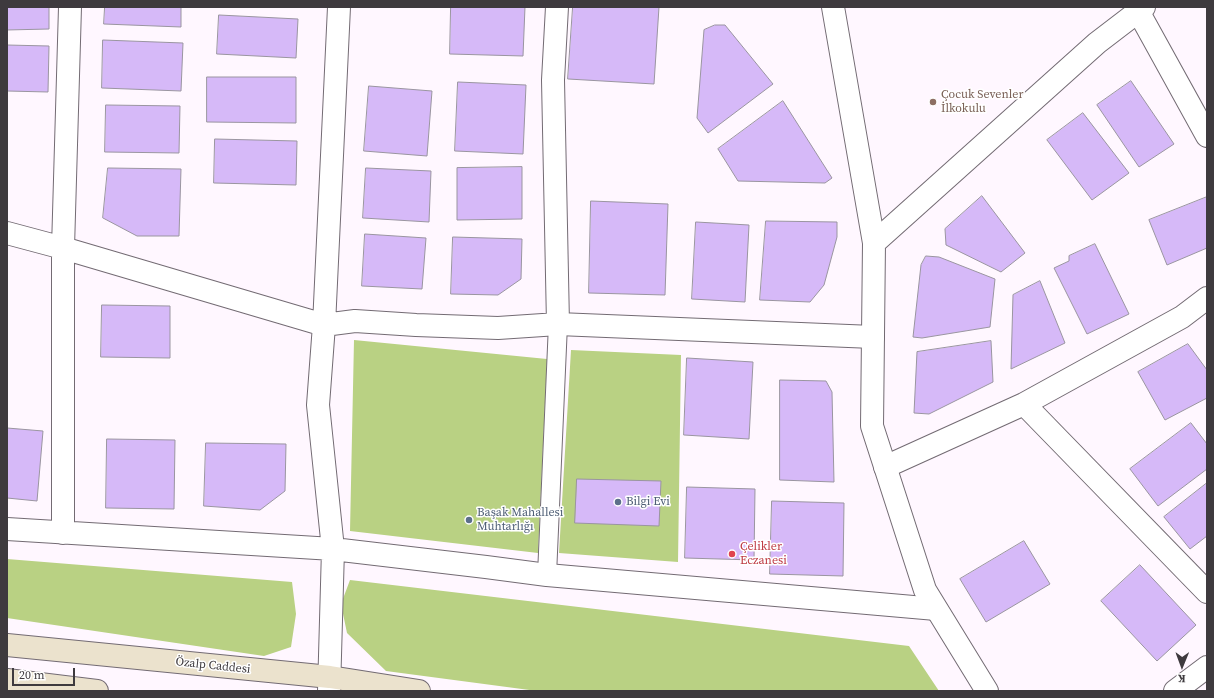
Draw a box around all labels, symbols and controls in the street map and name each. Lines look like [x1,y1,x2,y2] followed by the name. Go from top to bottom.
[941,88,1023,116] place label: Çocuk Sevenler İlkokulu
[928,97,938,107] marker: Çocuk Sevenler İlkokulu
[626,495,670,509] place label: Bilgi Evi
[613,497,623,507] marker: Bilgi Evi
[477,506,563,534] place label: Başak Mahallesi Muhtarlığı
[464,515,474,525] marker: Başak Mahallesi Muhtarlığı
[740,540,787,568] place label: Çelikler Eczanesi
[727,549,737,559] marker: Çelikler Eczanesi
[1162,646,1202,686] north arrow
[175,655,251,677] street label: Özalp Caddesi
[14,660,77,686] scale bar
[19,667,45,683] text: 20 m
[1178,671,1186,686] text: K

